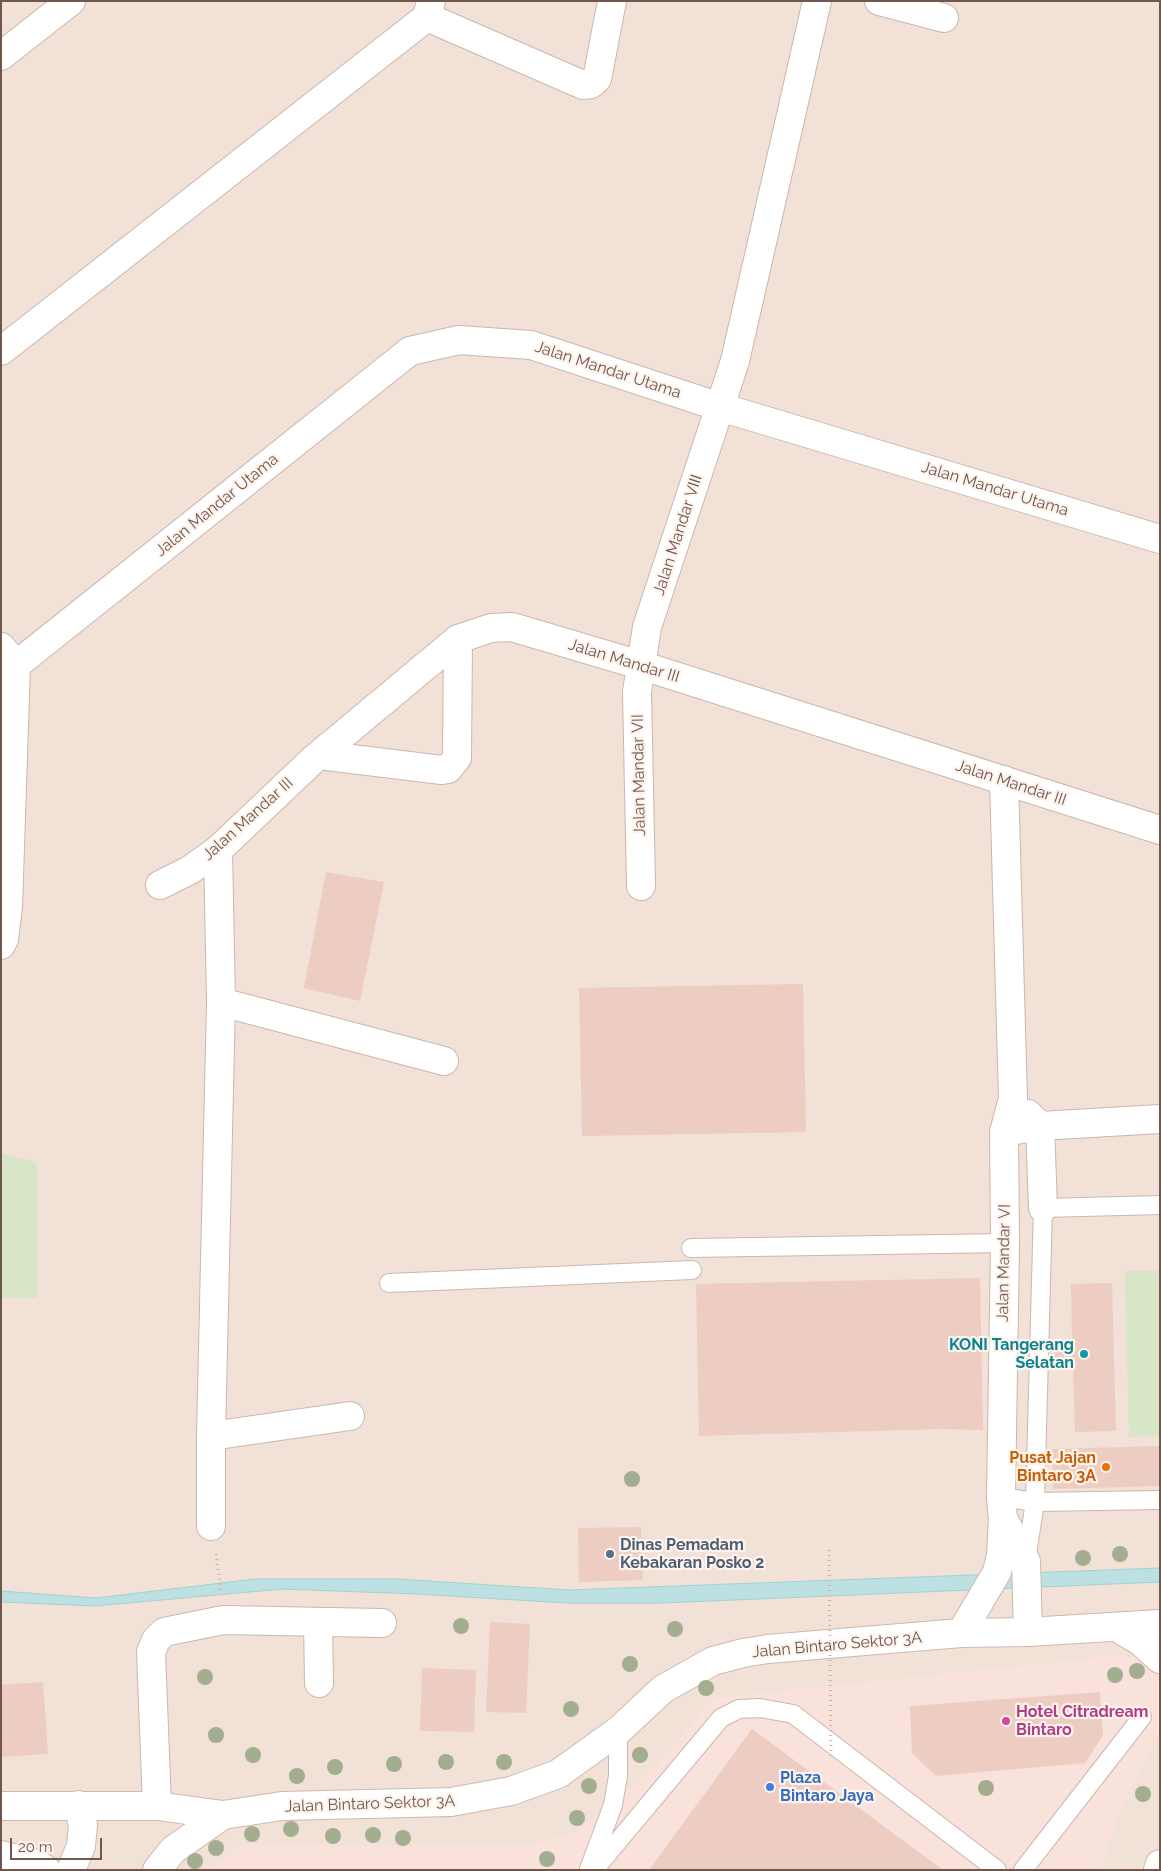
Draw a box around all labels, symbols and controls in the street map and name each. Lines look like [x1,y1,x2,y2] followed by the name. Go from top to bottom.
[532,337,684,403] street label: Jalan Mandar Utama
[152,450,282,560] street label: Jalan Mandar Utama
[919,458,1071,520] street label: Jalan Mandar Utama
[649,472,707,598] street label: Jalan Mandar VIII
[566,635,682,687] street label: Jalan Mandar III
[628,714,650,836] street label: Jalan Mandar VII
[953,756,1069,810] street label: Jalan Mandar III
[199,773,297,865] street label: Jalan Mandar III
[993,1204,1015,1322] street label: Jalan Mandar VI
[949,1335,1074,1373] place label: KONI Tangerang Selatan
[1078,1348,1090,1360] marker: KONI Tangerang Selatan
[1009,1448,1096,1486] place label: Pusat Jajan Bintaro 3A
[1100,1461,1112,1473] marker: Pusat Jajan Bintaro 3A
[620,1535,764,1573] place label: Dinas Pemadam Kebakaran Posko 2
[604,1548,616,1560] marker: Dinas Pemadam Kebakaran Posko 2
[751,1628,923,1662] street label: Jalan Bintaro Sektor 3A
[1016,1702,1148,1740] place label: Hotel Citradream Bintaro
[1000,1715,1012,1727] marker: Hotel Citradream Bintaro
[780,1768,874,1806] place label: Plaza Bintaro Jaya
[764,1781,776,1793] marker: Plaza Bintaro Jaya
[284,1791,456,1817] street label: Jalan Bintaro Sektor 3A
[12,1828,105,1860] scale bar
[18,1838,53,1856] text: 20 m

